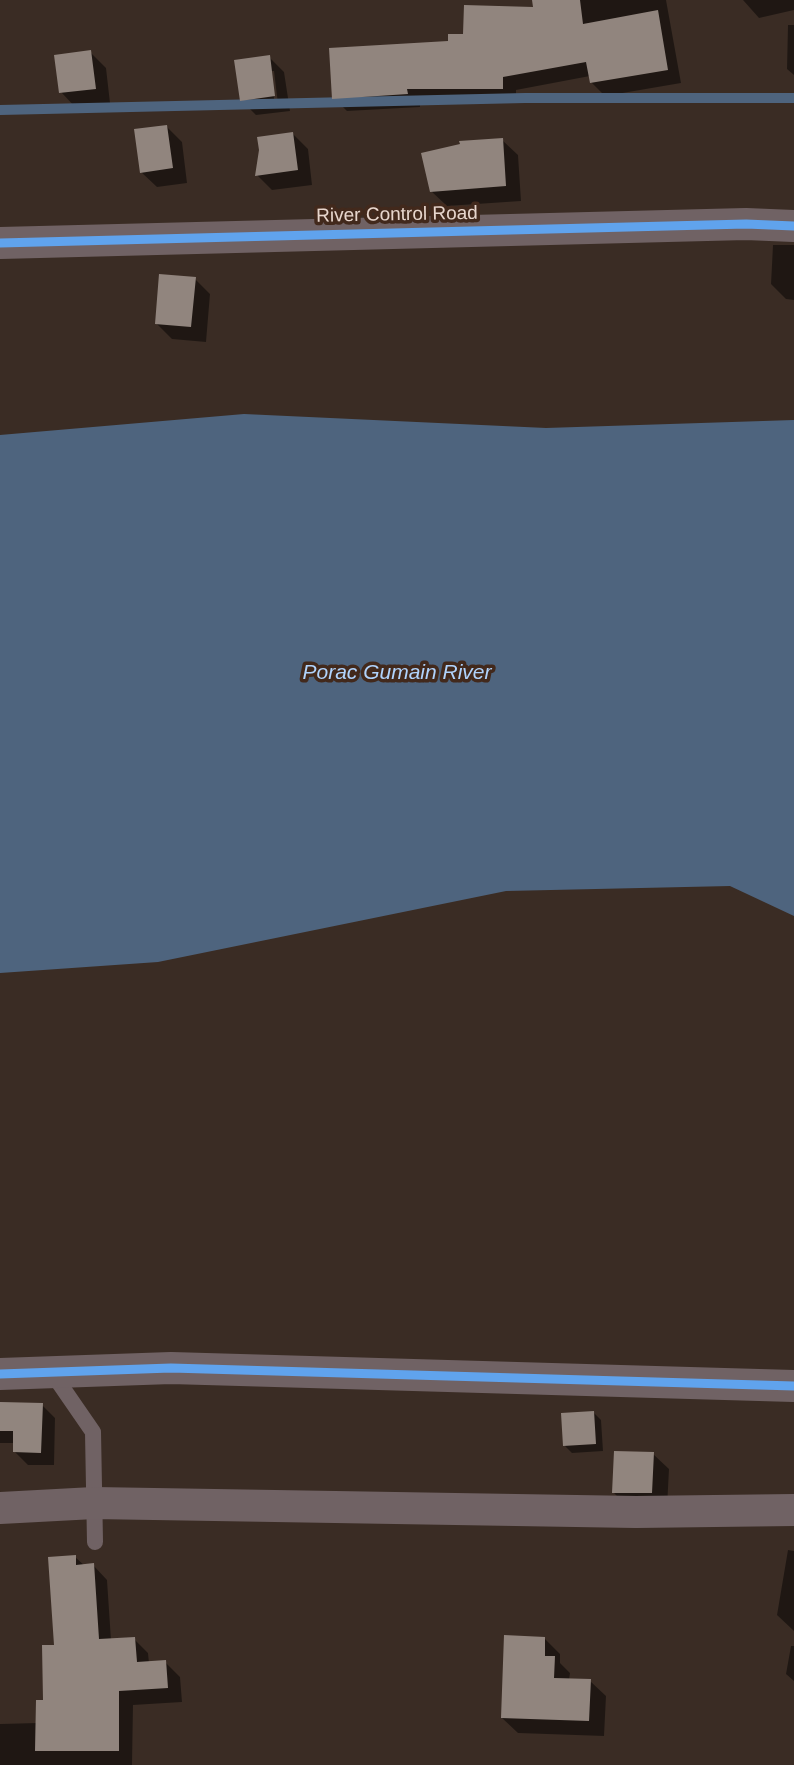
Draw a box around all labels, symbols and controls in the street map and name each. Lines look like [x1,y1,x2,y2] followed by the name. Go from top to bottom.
[316,202,478,228] street label: River Control Road
[302,660,492,686] water label: Porac Gumain River

